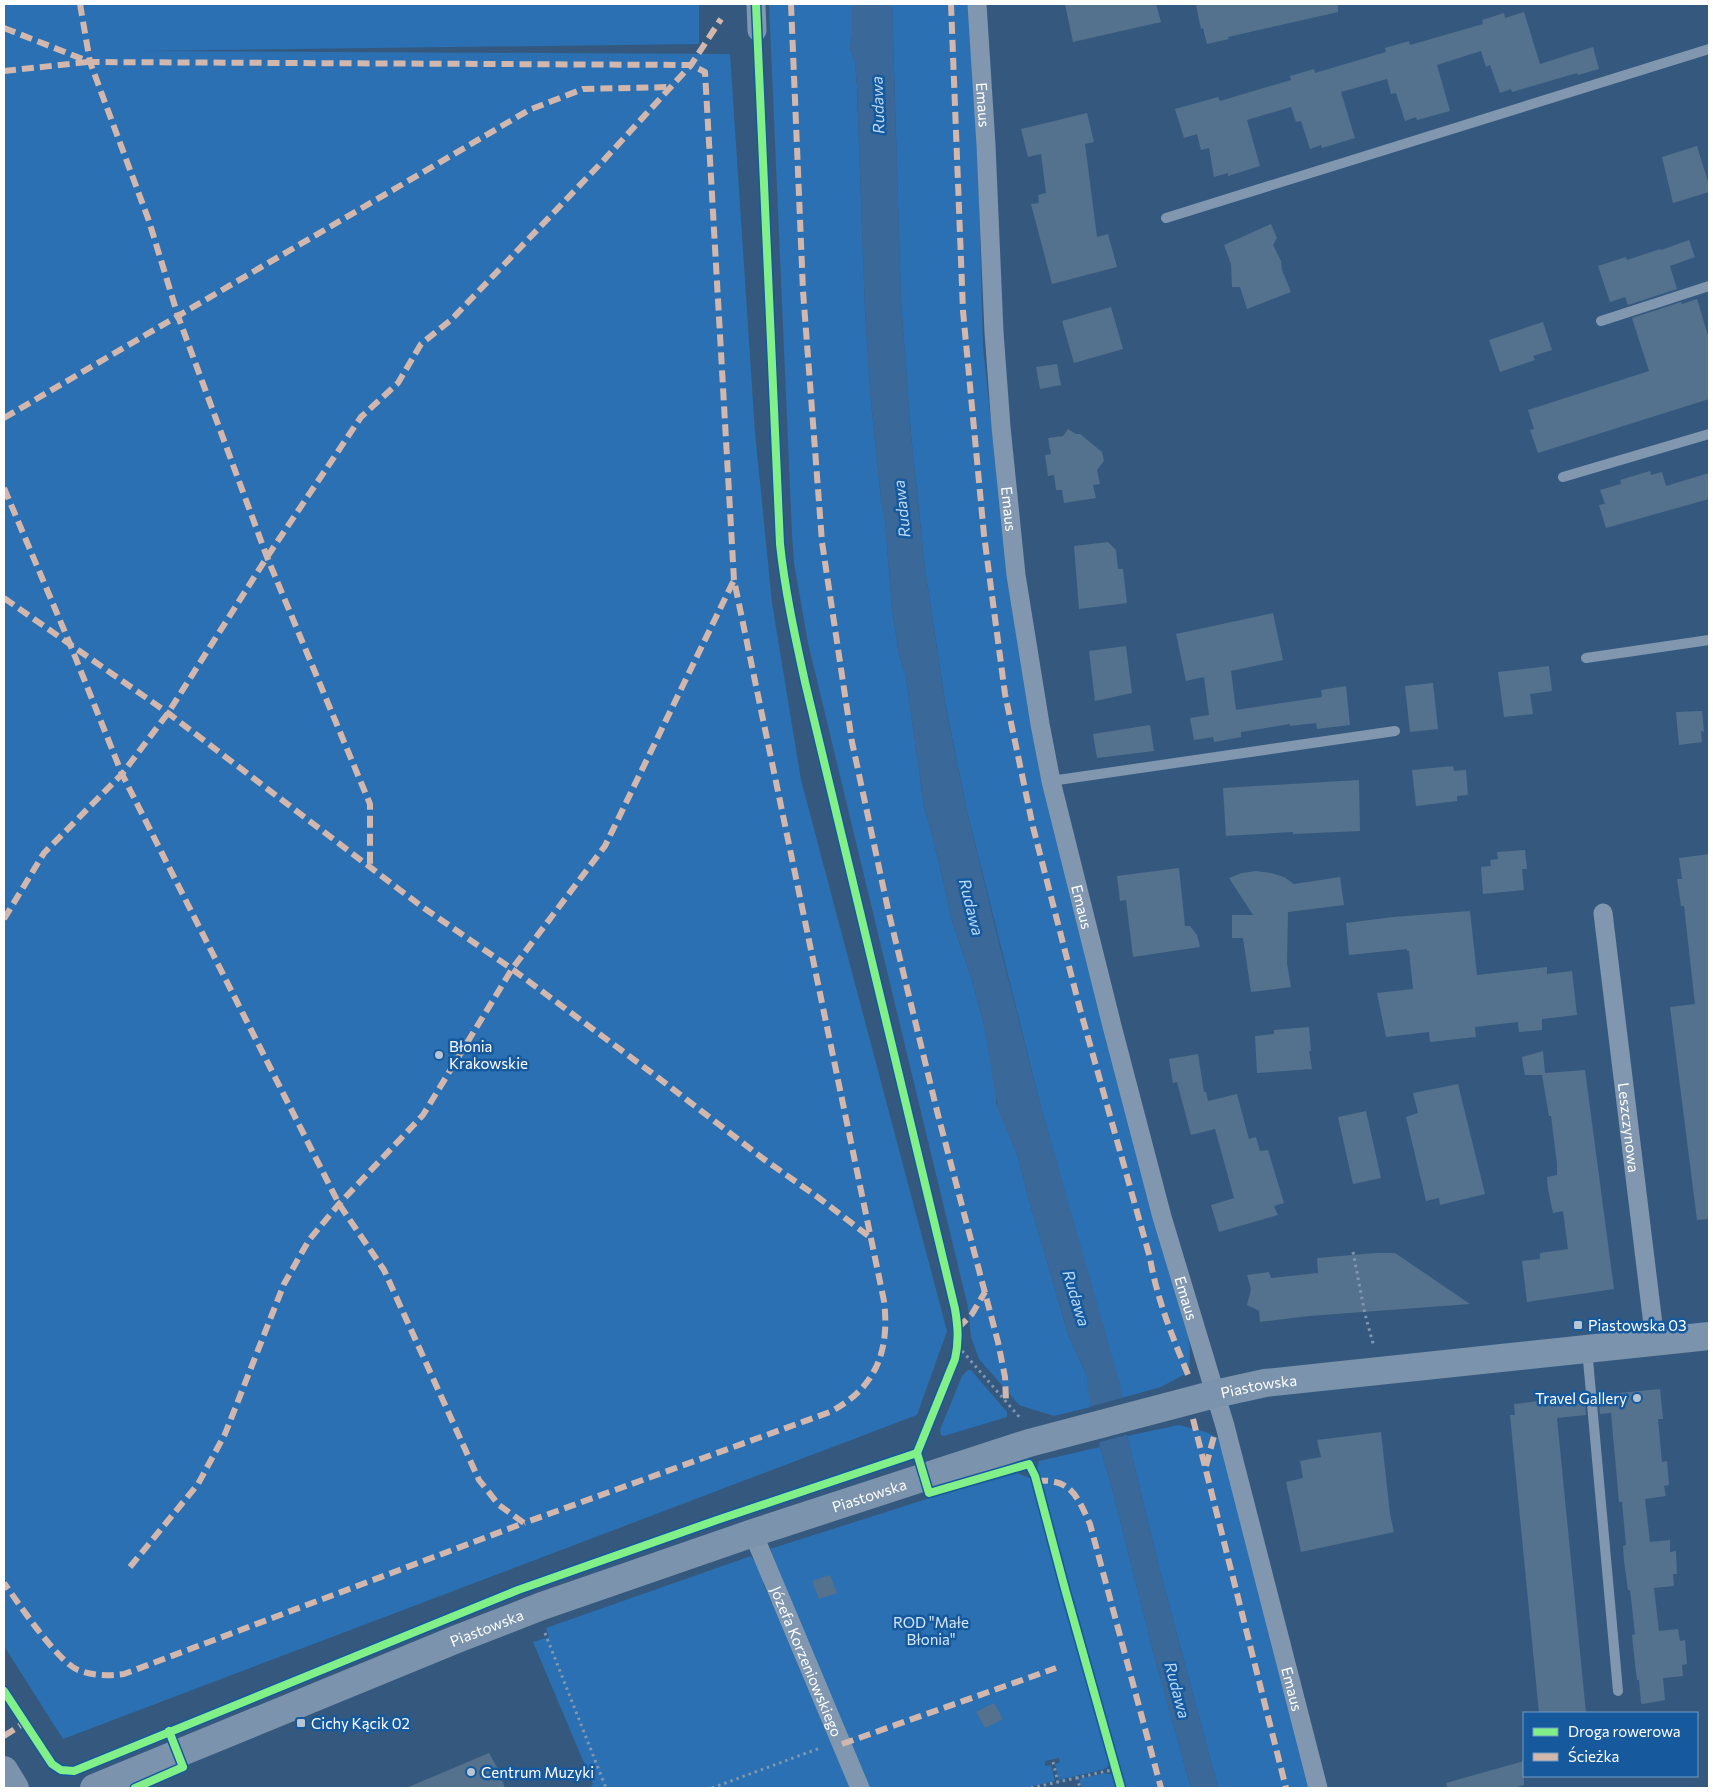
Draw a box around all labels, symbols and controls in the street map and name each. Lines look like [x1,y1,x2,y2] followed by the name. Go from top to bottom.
[866,76,888,134] water label: Rudawa
[973,82,994,128] street label: Emaus
[889,479,913,539] water label: Rudawa
[998,486,1021,532] street label: Emaus
[956,877,988,937] water label: Rudawa
[1068,883,1097,931] street label: Emaus
[449,1037,528,1072] place label: Błonia Krakowskie
[433,1049,445,1061] marker: Błonia Krakowskie
[1615,1081,1643,1173] street label: Leszczynowa
[1059,1268,1095,1328] water label: Rudawa
[1171,1274,1202,1322] street label: Emaus
[1588,1316,1687,1334] place label: Piastowska 03
[1572,1319,1584,1331] marker: Piastowska 03
[1219,1371,1298,1402] street label: Piastowska
[1535,1389,1627,1407] place label: Travel Gallery
[1631,1392,1643,1404] marker: Travel Gallery
[830,1475,909,1516] street label: Piastowska
[767,1583,846,1739] street label: Józefa Korzeniowskiego
[447,1605,526,1650] street label: Piastowska
[893,1613,969,1648] park label: ROD "Małe Błonia"
[1161,1660,1195,1720] water label: Rudawa
[1278,1665,1307,1713] street label: Emaus
[1523,1712,1698,1777] legend
[311,1714,410,1732] place label: Cichy Kącik 02
[295,1717,307,1729] marker: Cichy Kącik 02
[1568,1722,1681,1740] text: Droga rowerowa
[1568,1746,1619,1765] text: Ścieżka
[481,1763,594,1781] place label: Centrum Muzyki
[465,1766,477,1778] marker: Centrum Muzyki

